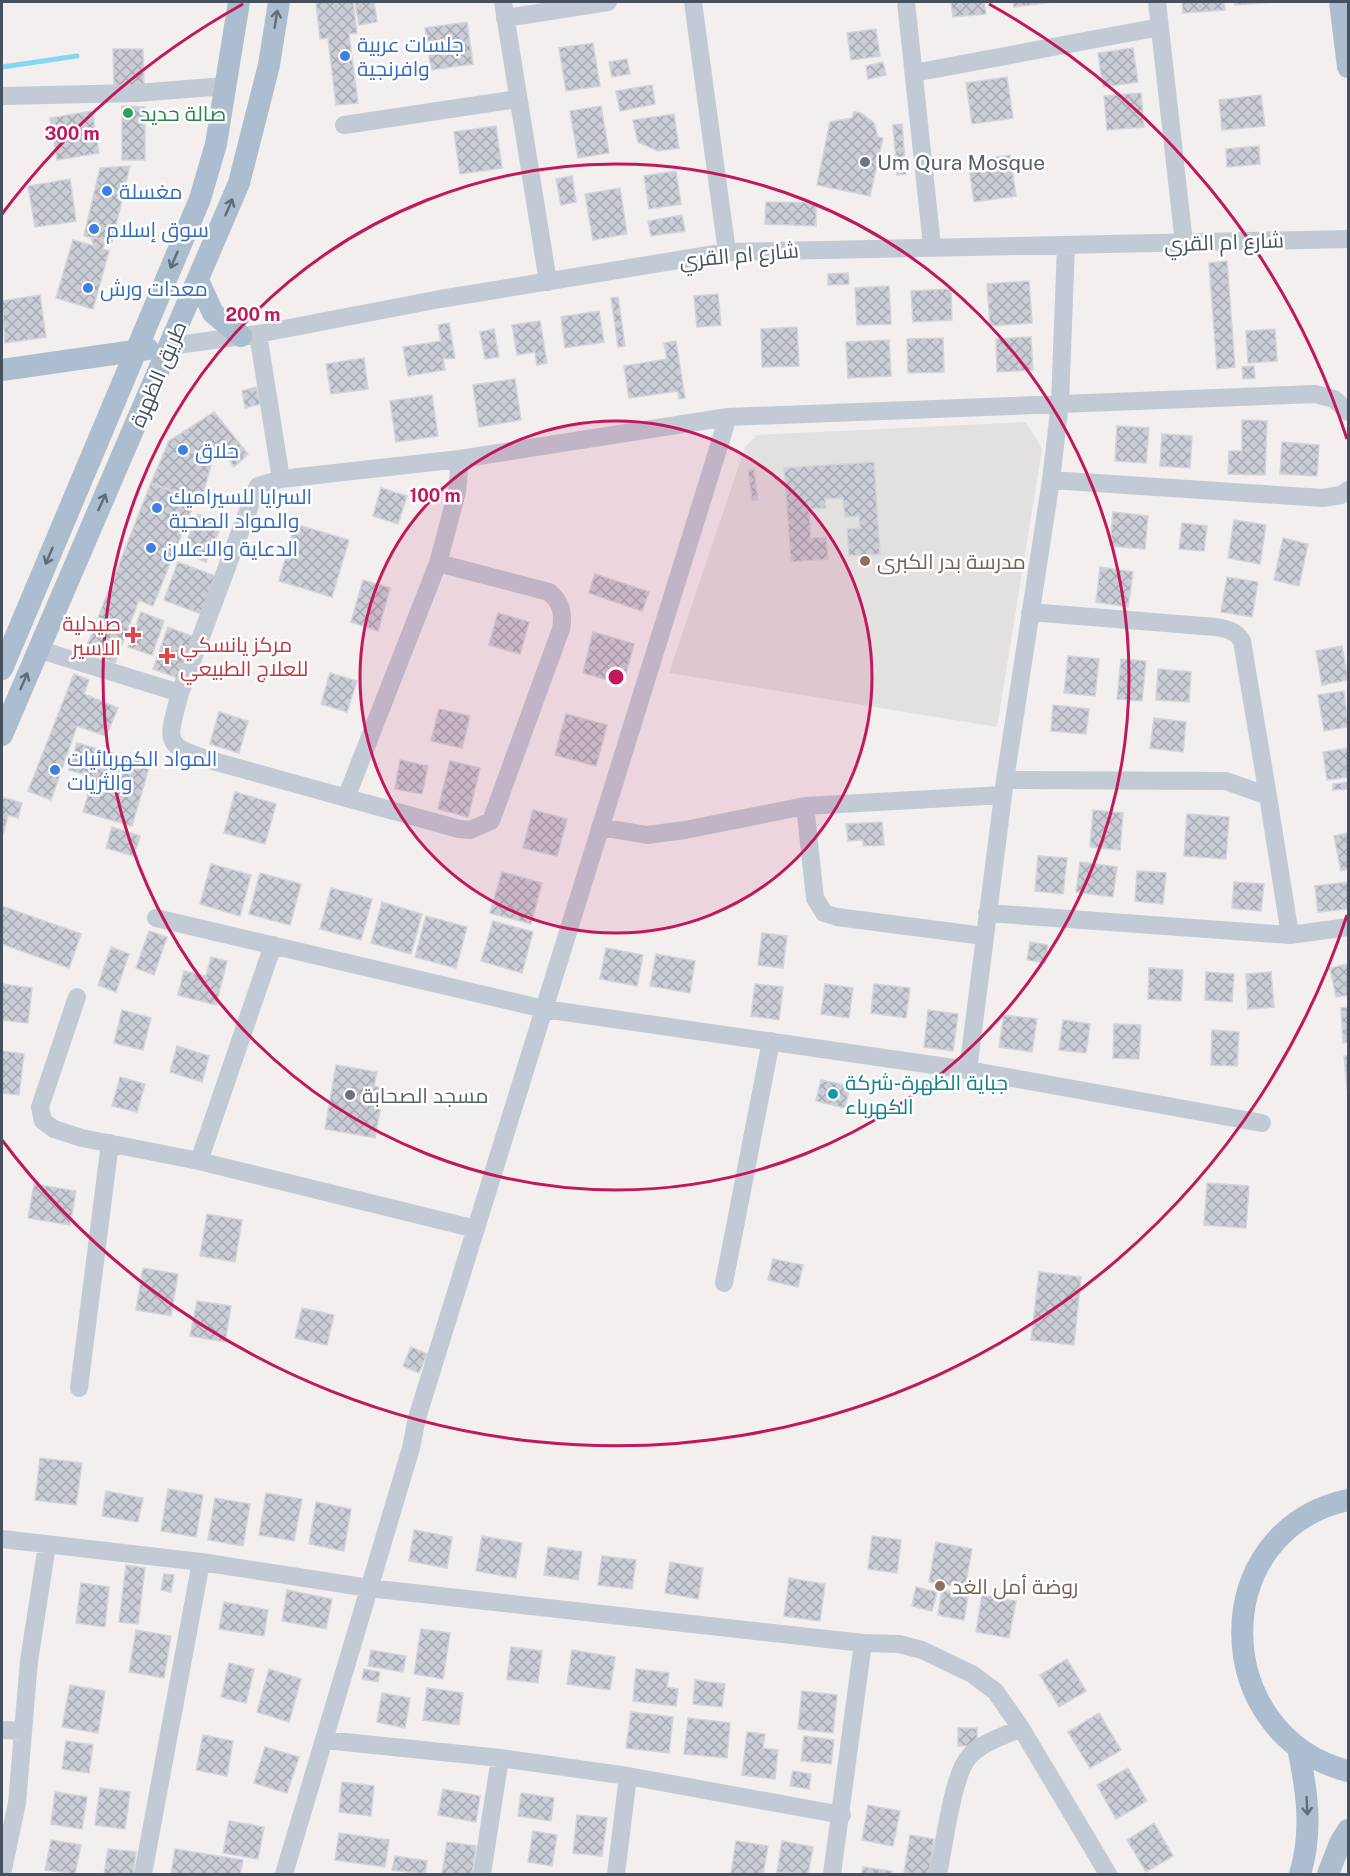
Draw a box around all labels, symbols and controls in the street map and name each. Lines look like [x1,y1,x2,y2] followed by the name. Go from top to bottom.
[271,10,282,29] one-way arrow
[357,32,464,81] place label: جلسات عربية وافرنجية
[338,49,352,63] marker: جلسات عربية وافرنجية
[140,101,226,126] place label: صالة حديد
[121,106,135,120] marker: صالة حديد
[44,123,100,144] text: 300 m
[877,150,1045,175] place label: Um Qura Mosque
[858,155,872,169] marker: Um Qura Mosque
[119,179,182,204] place label: مغسلة
[100,184,114,198] marker: مغسلة
[224,199,235,217] one-way arrow
[106,217,209,244] place label: سوق إسلام
[87,222,101,236] marker: سوق إسلام
[1164,227,1284,261] street label: شارع ام القري
[678,237,800,277] street label: شارع ام القري
[168,251,179,269] one-way arrow
[100,276,208,302] place label: معدات ورش
[81,281,95,295] marker: معدات ورش
[226,304,280,325] text: 200 m
[124,317,192,431] street label: طريق الظهرة
[195,438,239,464] place label: حلاق
[176,443,190,457] marker: حلاق
[169,484,312,533] place label: السرايا للسيراميك والمواد الصحية
[409,485,461,506] text: 100 m
[96,494,108,512] one-way arrow
[150,501,164,515] marker: السرايا للسيراميك والمواد الصحية
[163,536,298,562] place label: الدعاية والاعلان
[144,541,158,555] marker: الدعاية والاعلان
[43,547,54,565] one-way arrow
[877,549,1026,575] place label: مدرسة بدر الكبرى
[858,554,872,568] marker: مدرسة بدر الكبرى
[62,611,121,660] place label: صيدلية الاسير
[126,628,140,642] marker: صيدلية الاسير
[180,632,308,685] place label: مركز يانسكي للعلاج الطبيعي
[158,647,176,665] marker: مركز يانسكي للعلاج الطبيعي
[606,667,626,687] centre of rings
[19,672,30,691] one-way arrow
[67,746,217,795] place label: المواد الكهربائيات والثريات
[48,763,62,777] marker: المواد الكهربائيات والثريات
[845,1070,1008,1120] place label: جباية الظهرة-شركة الكهرباء
[362,1083,488,1108] place label: مسجد الصحابة
[826,1087,840,1101] marker: جباية الظهرة-شركة الكهرباء
[343,1088,357,1102] marker: مسجد الصحابة
[952,1574,1078,1600] place label: روضة أمل الغد
[933,1579,947,1593] marker: روضة أمل الغد
[1302,1795,1313,1815] one-way arrow

